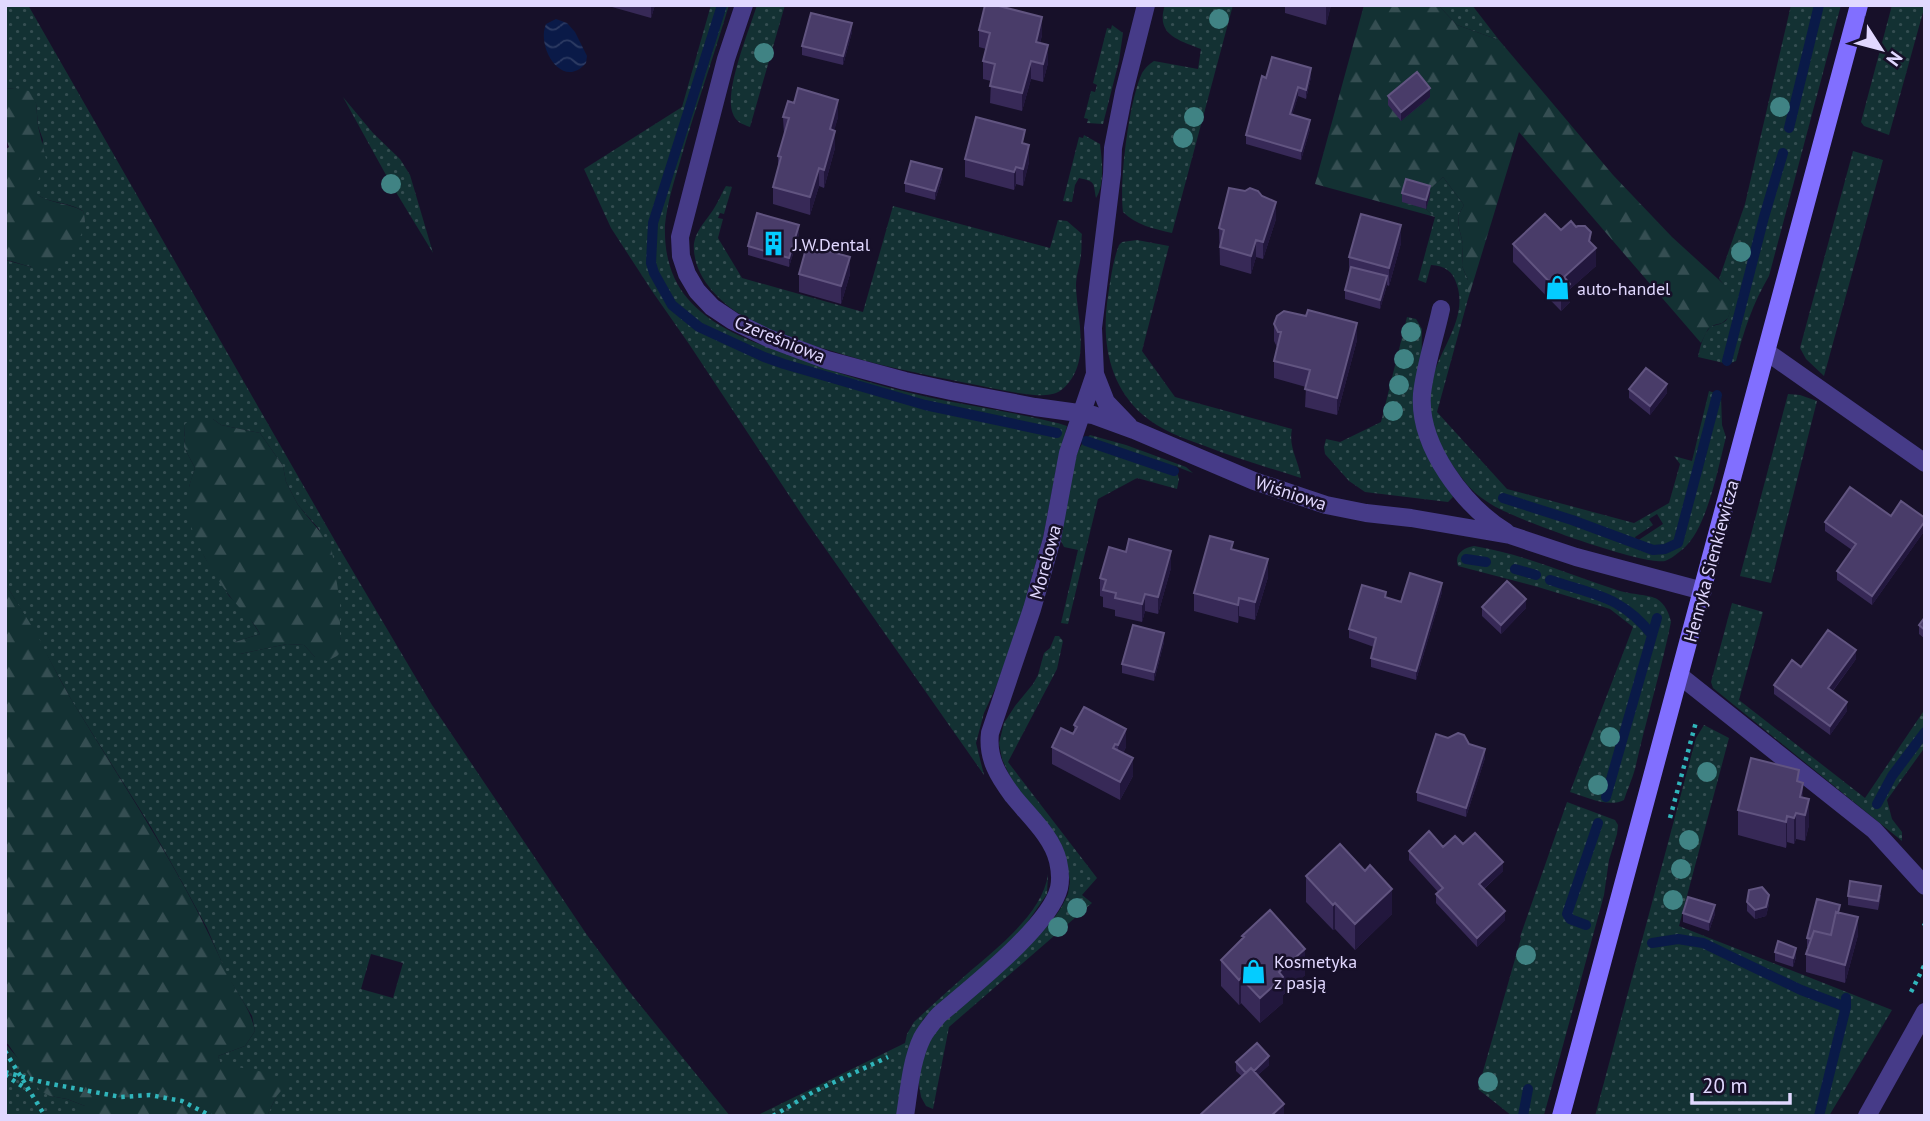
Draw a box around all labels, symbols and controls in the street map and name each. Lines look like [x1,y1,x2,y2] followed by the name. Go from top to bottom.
[1846,14,1916,84] north arrow
[1881,47,1908,71] text: N
[759,230,787,258] building icon: J.W.Dental
[792,233,871,256] place label: J.W.Dental
[1543,274,1571,302] shop icon: auto-handel
[1577,277,1671,300] place label: auto-handel
[731,310,829,368] street label: Czereśniowa
[1252,471,1330,515] street label: Wiśniowa
[1678,478,1744,644] street label: Henryka Sienkiewicza
[1024,522,1066,602] street label: Morelowa
[1274,950,1357,994] place label: Kosmetyka z pasją
[1240,957,1268,985] shop icon: Kosmetyka z pasją
[1692,1062,1790,1106] scale bar
[1702,1072,1748,1099] text: 20 m

